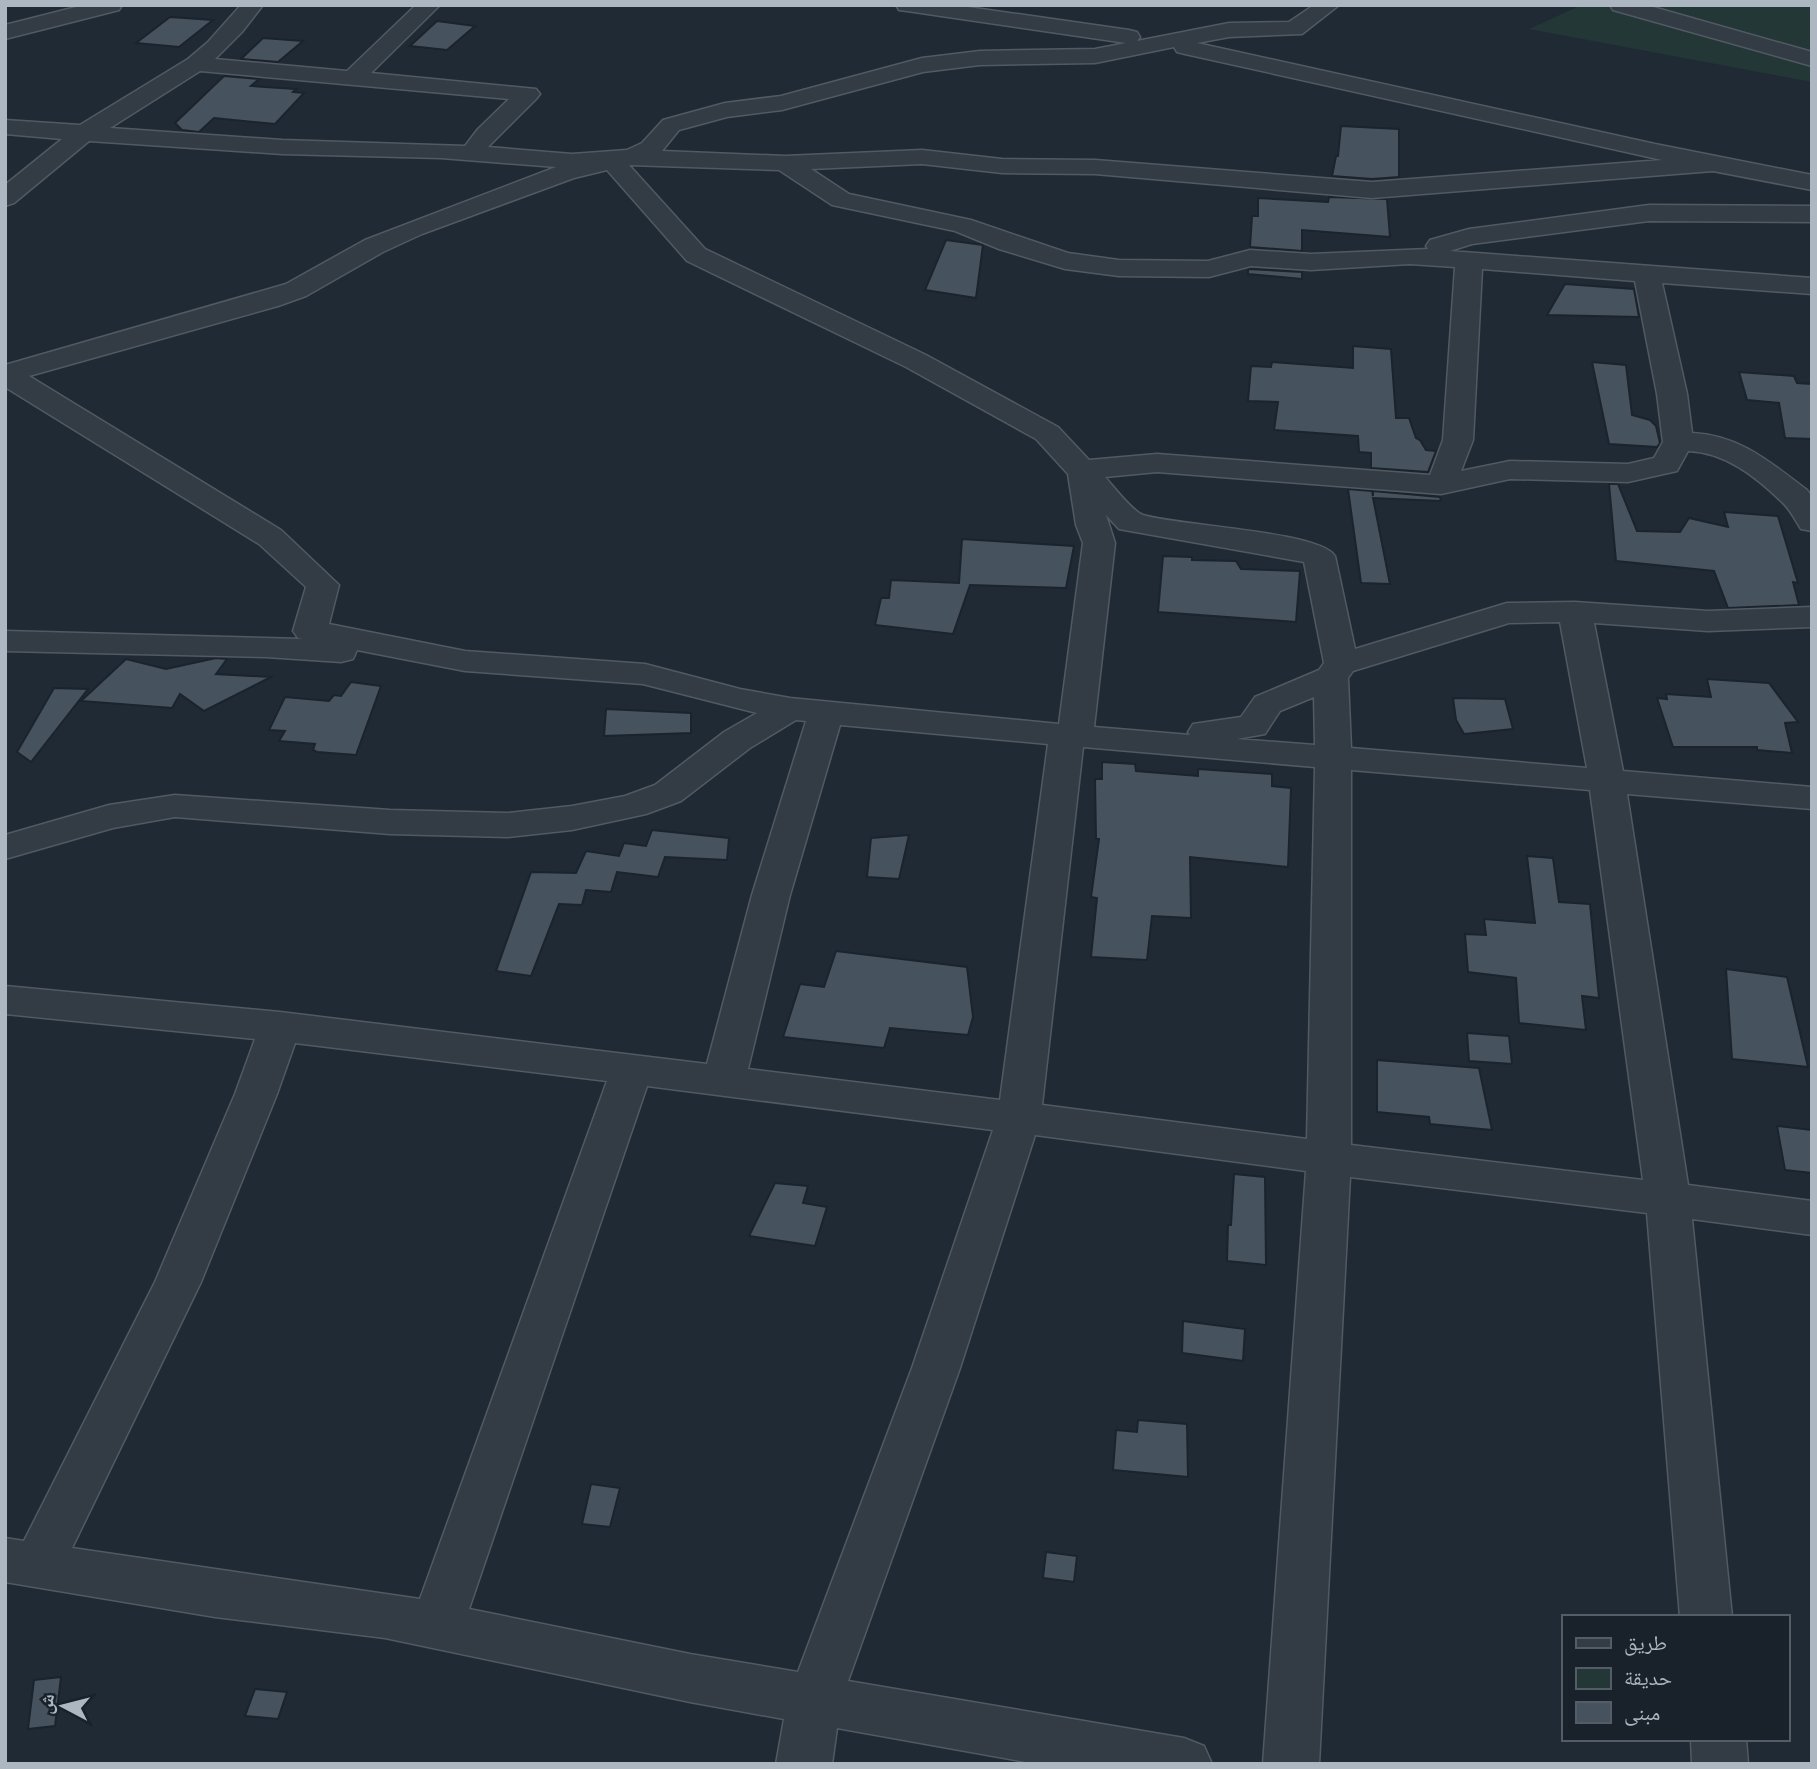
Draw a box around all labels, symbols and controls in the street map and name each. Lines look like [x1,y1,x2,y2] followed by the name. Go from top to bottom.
[1562,1615,1789,1741] legend
[1624,1631,1667,1656] text: طريق
[1624,1666,1672,1690] text: حديقة
[28,1671,98,1741] north arrow
[35,1693,59,1715] text: ش
[1624,1701,1660,1726] text: مبنى

